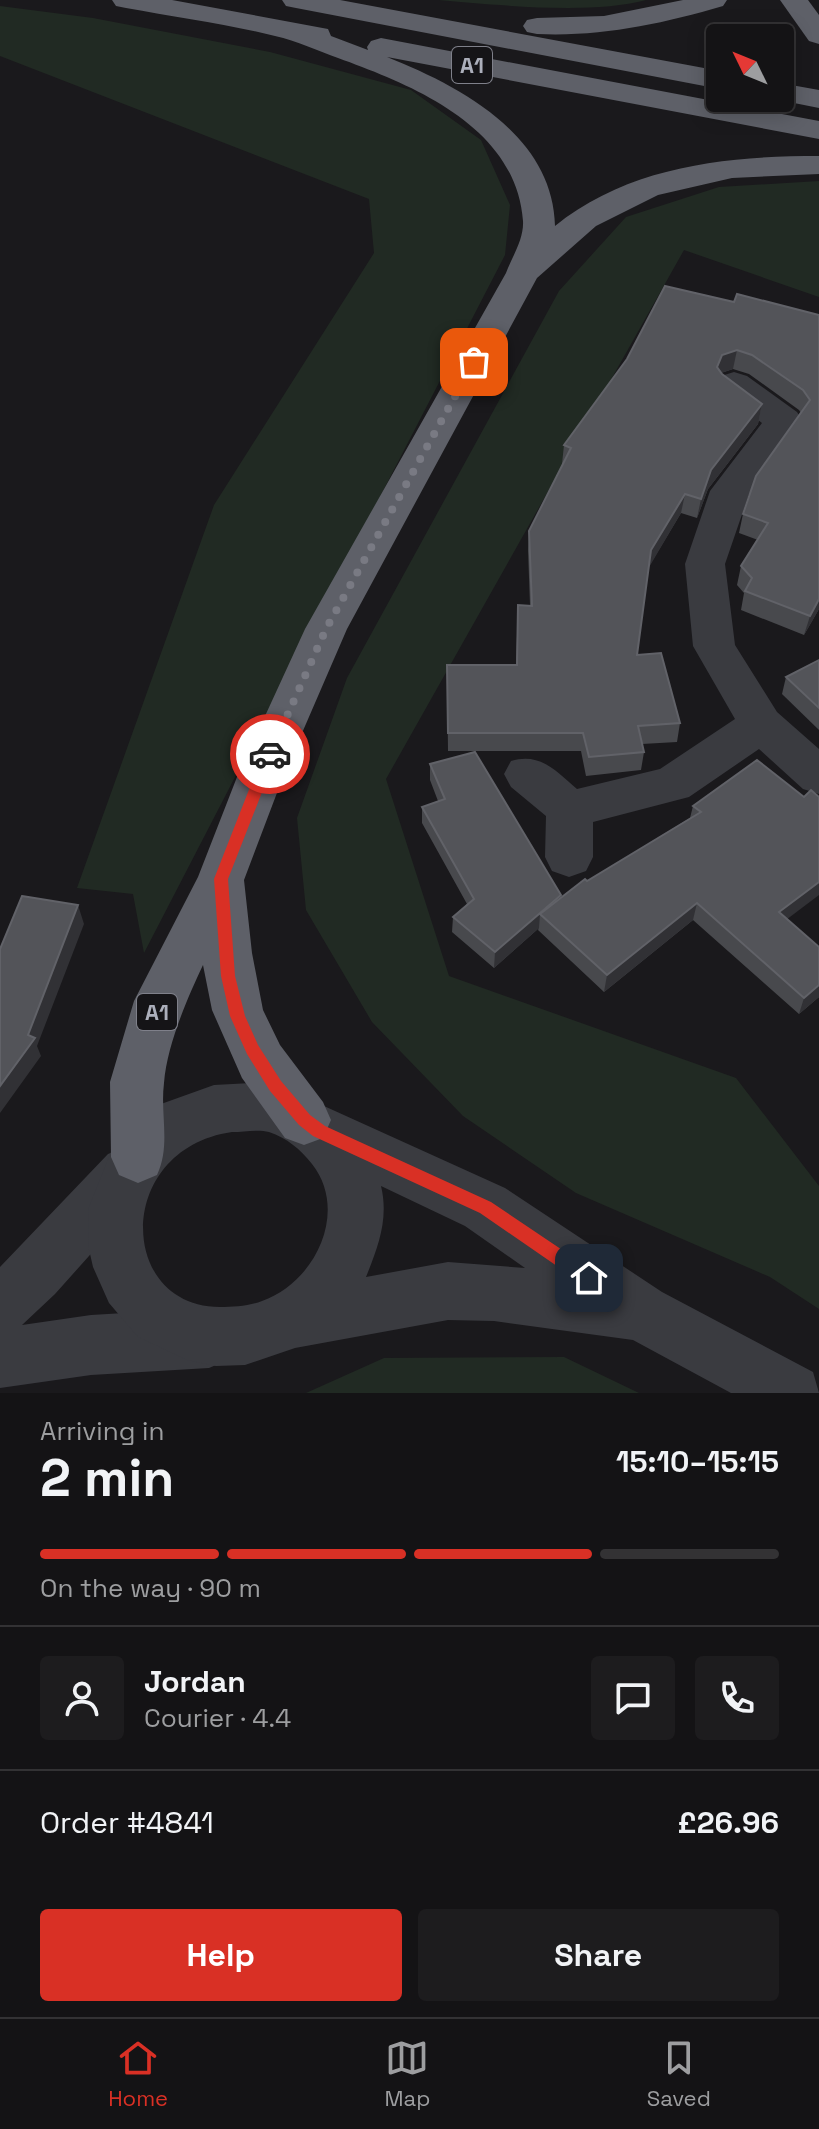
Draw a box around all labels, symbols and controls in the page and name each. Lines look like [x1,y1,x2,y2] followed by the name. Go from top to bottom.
[706,24,794,112] north arrow
[706,24,794,112] map controls
[452,47,492,83] road number: A1
[440,328,508,396] pin
[452,340,496,384] icon: bag
[230,714,310,794] courier
[248,732,292,776] icon: car
[137,994,177,1030] road number: A1
[555,1244,623,1312] pin
[567,1256,611,1300] icon: home
[40,1414,164,1448] text: Arriving in
[616,1442,779,1481] text: 15:10–15:15
[40,1445,174,1511] text: 2 min
[40,1571,261,1605] text: On the way · 90 m
[40,1656,124,1740] button: person
[591,1656,675,1740] button: chat
[695,1656,779,1740] button: phone
[144,1662,246,1701] text: Jordan
[144,1701,291,1735] text: Courier · 4.4
[40,1803,214,1842] text: Order #4841
[678,1803,779,1842] text: £26.96
[40,1909,402,2001] button: Help
[418,1909,779,2001] button: Share
[108,2036,168,2112] tab: Home
[384,2036,430,2112] tab: Map
[647,2036,711,2112] tab: Saved

